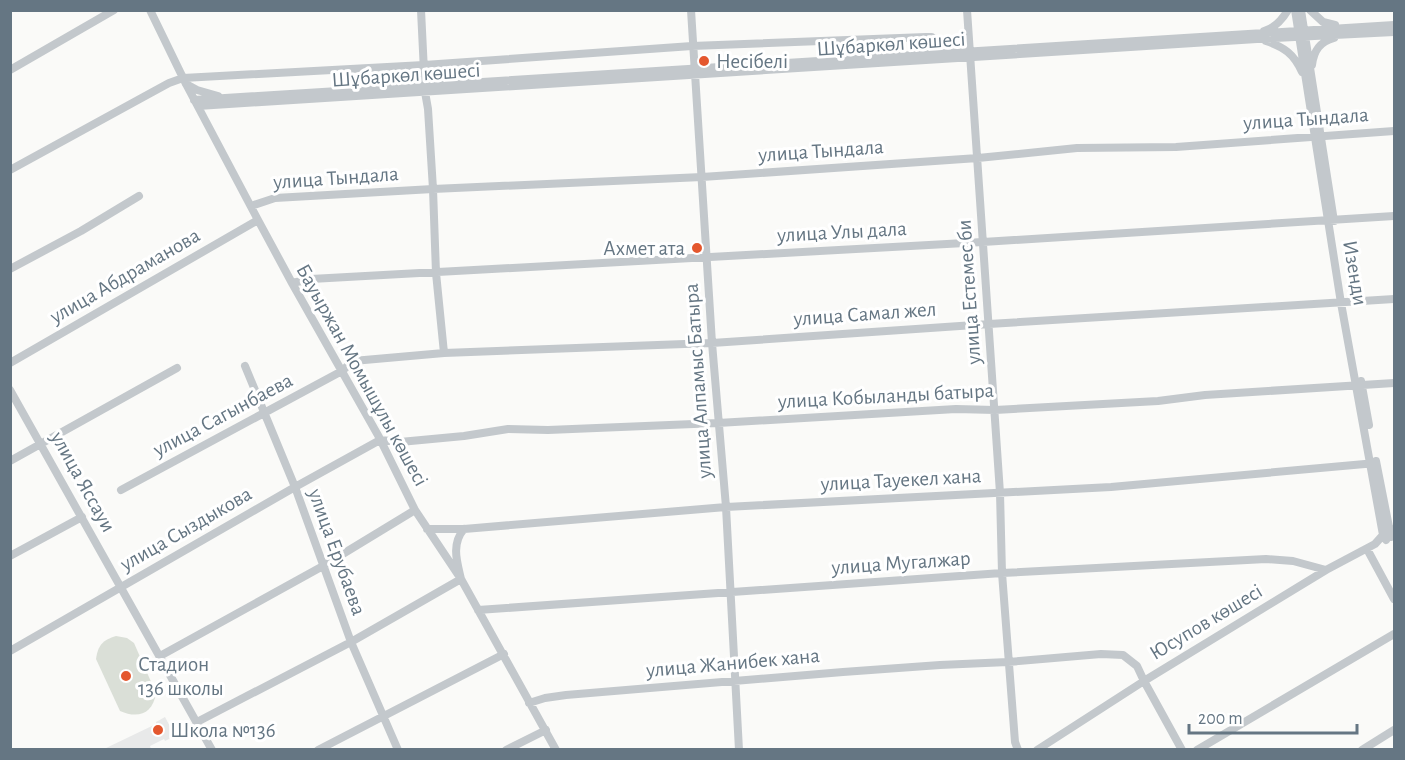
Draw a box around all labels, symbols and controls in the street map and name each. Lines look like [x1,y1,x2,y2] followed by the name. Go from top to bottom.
[816,28,966,60] street label: Шұбаркөл көшесі
[716,51,788,72] place label: Несібелі
[697,54,711,68] marker: Несібелі
[331,59,481,91] street label: Шұбаркөл көшесі
[1242,104,1370,134] street label: улица Тындала
[757,136,885,166] street label: улица Тындала
[272,163,400,193] street label: улица Тындала
[776,218,908,246] street label: улица Улы дала
[953,219,985,366] street label: улица Естемес би
[46,224,204,328] street label: улица Абдраманова
[603,238,685,259] place label: Ахмет ата
[1339,239,1371,307] street label: Изенди
[690,241,704,255] marker: Ахмет ата
[292,260,432,490] street label: Бауыржан Момышұлы көшесі
[681,282,715,480] street label: улица Алпамыс Батыра
[792,299,937,330] street label: улица Самал жел
[149,369,297,461] street label: улица Сагынбаева
[776,380,995,412] street label: улица Кобыланды батыра
[46,427,119,536] street label: улица Яссауи
[819,465,982,495] street label: улица Тауекел хана
[116,483,256,576] street label: улица Сыздыкова
[304,485,370,618] street label: улица Ерубаева
[830,548,971,578] street label: улица Мугалжар
[1146,580,1266,664] street label: Юсупов көшесі
[644,645,821,681] street label: улица Жанибек хана
[138,654,224,699] place label: Стадион 136 школы
[119,669,133,683] marker: Стадион 136 школы
[1189,697,1357,735] scale bar
[1198,710,1243,728] text: 200 m
[170,720,276,741] place label: Школа №136
[151,723,165,737] marker: Школа №136

